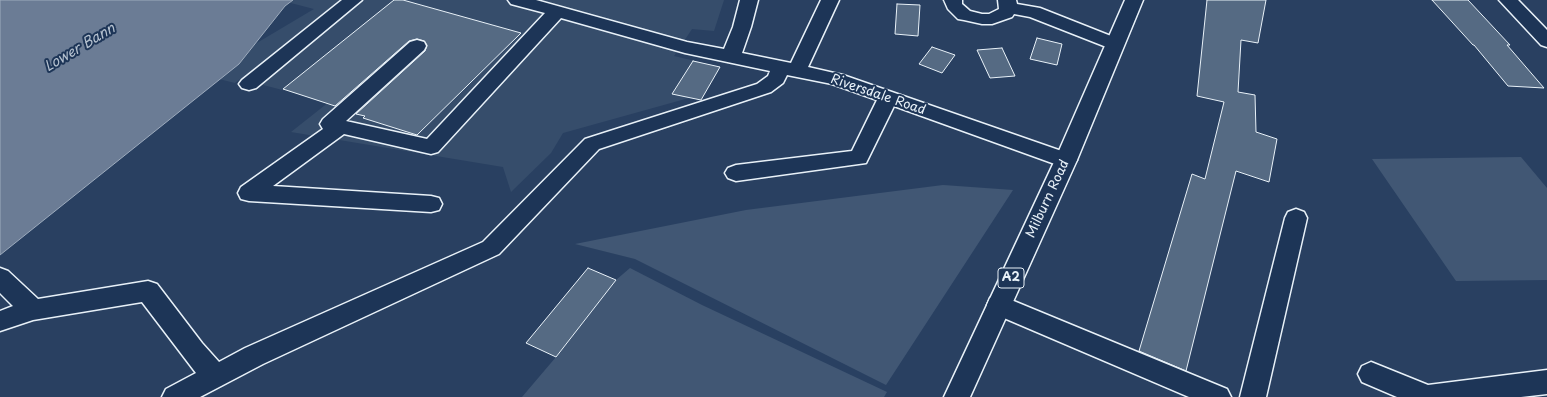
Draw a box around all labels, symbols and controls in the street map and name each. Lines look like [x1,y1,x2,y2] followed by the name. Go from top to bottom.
[42,20,118,76] water label: Lower Bann
[828,71,928,119] street label: Riversdale Road
[1023,158,1073,240] street label: Milburn Road
[998,268,1024,288] road number: A2

